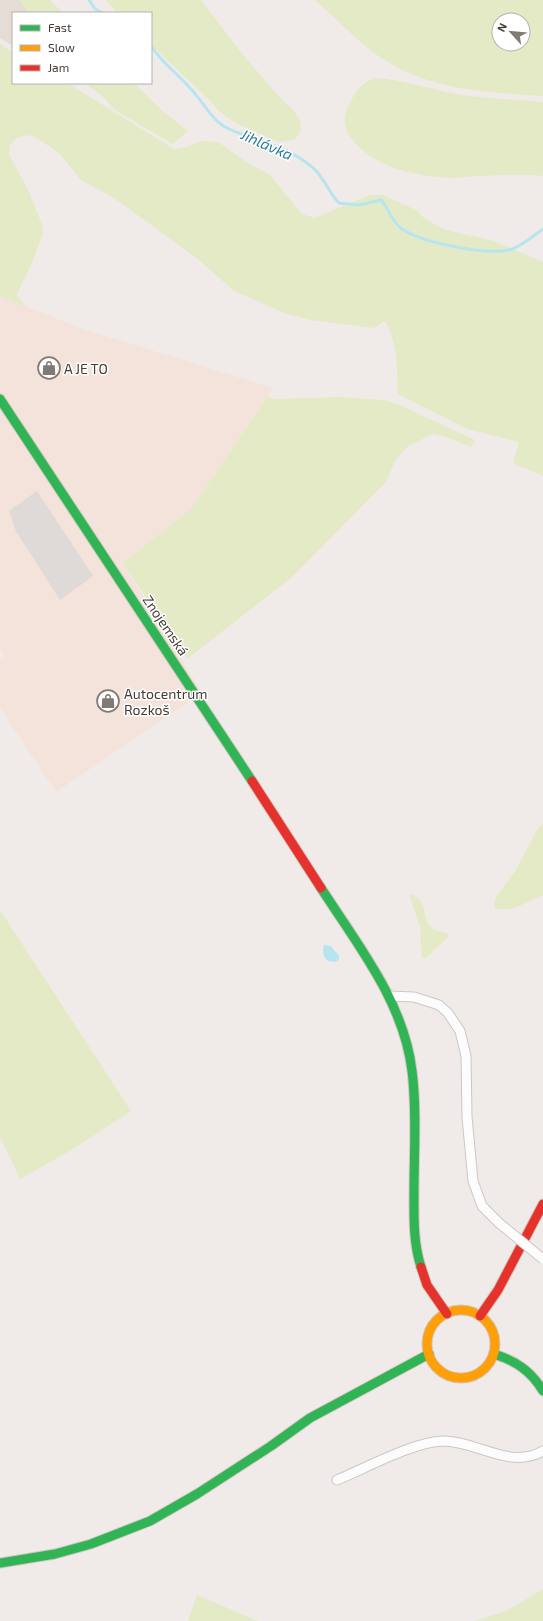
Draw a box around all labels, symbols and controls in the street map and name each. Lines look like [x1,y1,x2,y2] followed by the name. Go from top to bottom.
[12,12,152,84] legend
[491,12,531,52] north arrow
[48,20,72,34] text: Fast
[494,21,509,34] text: N
[48,40,75,54] text: Slow
[48,60,69,74] text: Jam
[237,124,296,163] water label: Jihlávka
[36,355,62,381] shop icon: A JE TO
[64,360,108,377] place label: A JE TO
[140,592,192,658] street label: Znojemská
[124,685,208,718] place label: Autocentrum Rozkoš
[95,688,121,714] shop icon: Autocentrum Rozkoš

